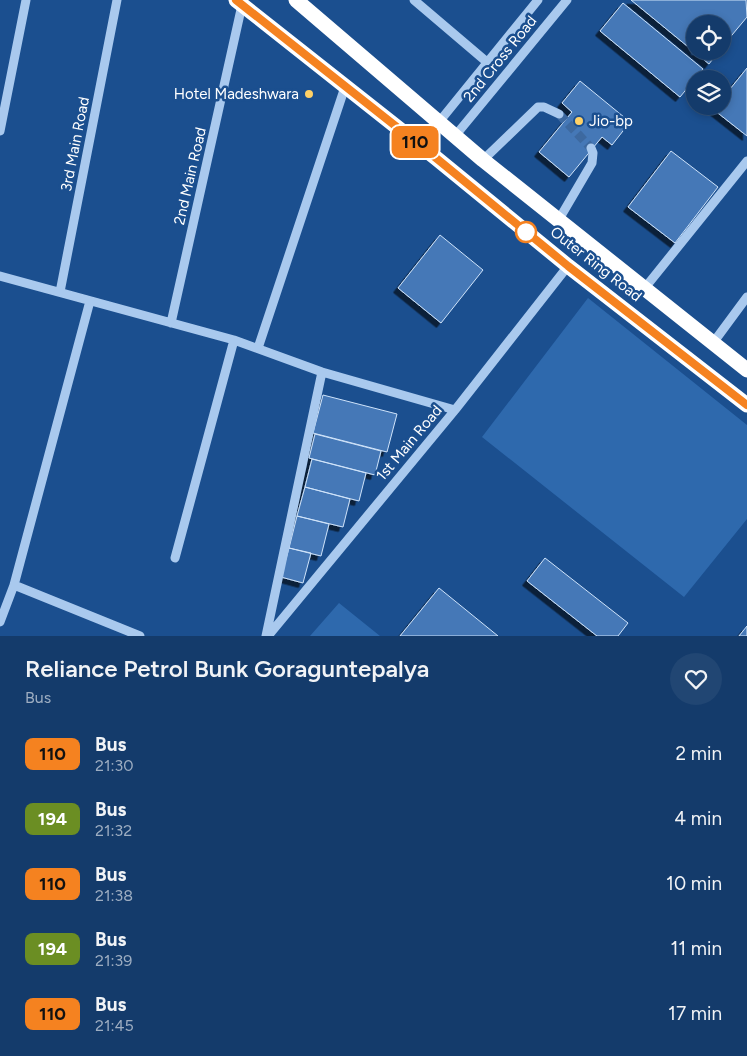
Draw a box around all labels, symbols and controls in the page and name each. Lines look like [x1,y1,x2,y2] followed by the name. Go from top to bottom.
[460,12,540,106] street label: 2nd Cross Road
[686,15,731,115] map controls
[686,15,731,60] button: locate
[686,70,731,115] button: layers
[174,85,299,103] place label: Hotel Madeshwara
[303,88,315,100] marker: Hotel Madeshwara
[57,95,93,193] street label: 3rd Main Road
[589,112,633,130] place label: Jio-bp
[573,115,585,127] marker: Jio-bp
[170,125,210,227] street label: 2nd Main Road
[386,126,444,158] line badge: 110
[402,131,428,153] text: 110
[515,221,537,243] unlabelled marker
[547,223,645,305] street label: Outer Ring Road
[372,402,446,484] street label: 1st Main Road
[670,653,722,705] button: heart
[25,654,429,683] text: Reliance Petrol Bunk Goraguntepalya
[25,688,51,707] text: Bus
[95,733,126,756] text: Bus
[676,742,722,765] text: 2 min
[39,743,66,765] text: 110
[95,756,134,775] text: 21:30
[95,798,126,821] text: Bus
[674,807,722,830] text: 4 min
[38,808,67,830] text: 194
[95,821,132,840] text: 21:32
[95,863,126,886] text: Bus
[666,872,722,895] text: 10 min
[39,873,66,895] text: 110
[95,886,133,905] text: 21:38
[95,928,126,951] text: Bus
[670,937,722,960] text: 11 min
[38,938,67,960] text: 194
[95,951,132,970] text: 21:39
[95,993,126,1016] text: Bus
[668,1002,722,1025] text: 17 min
[39,1003,66,1025] text: 110
[95,1016,134,1035] text: 21:45

